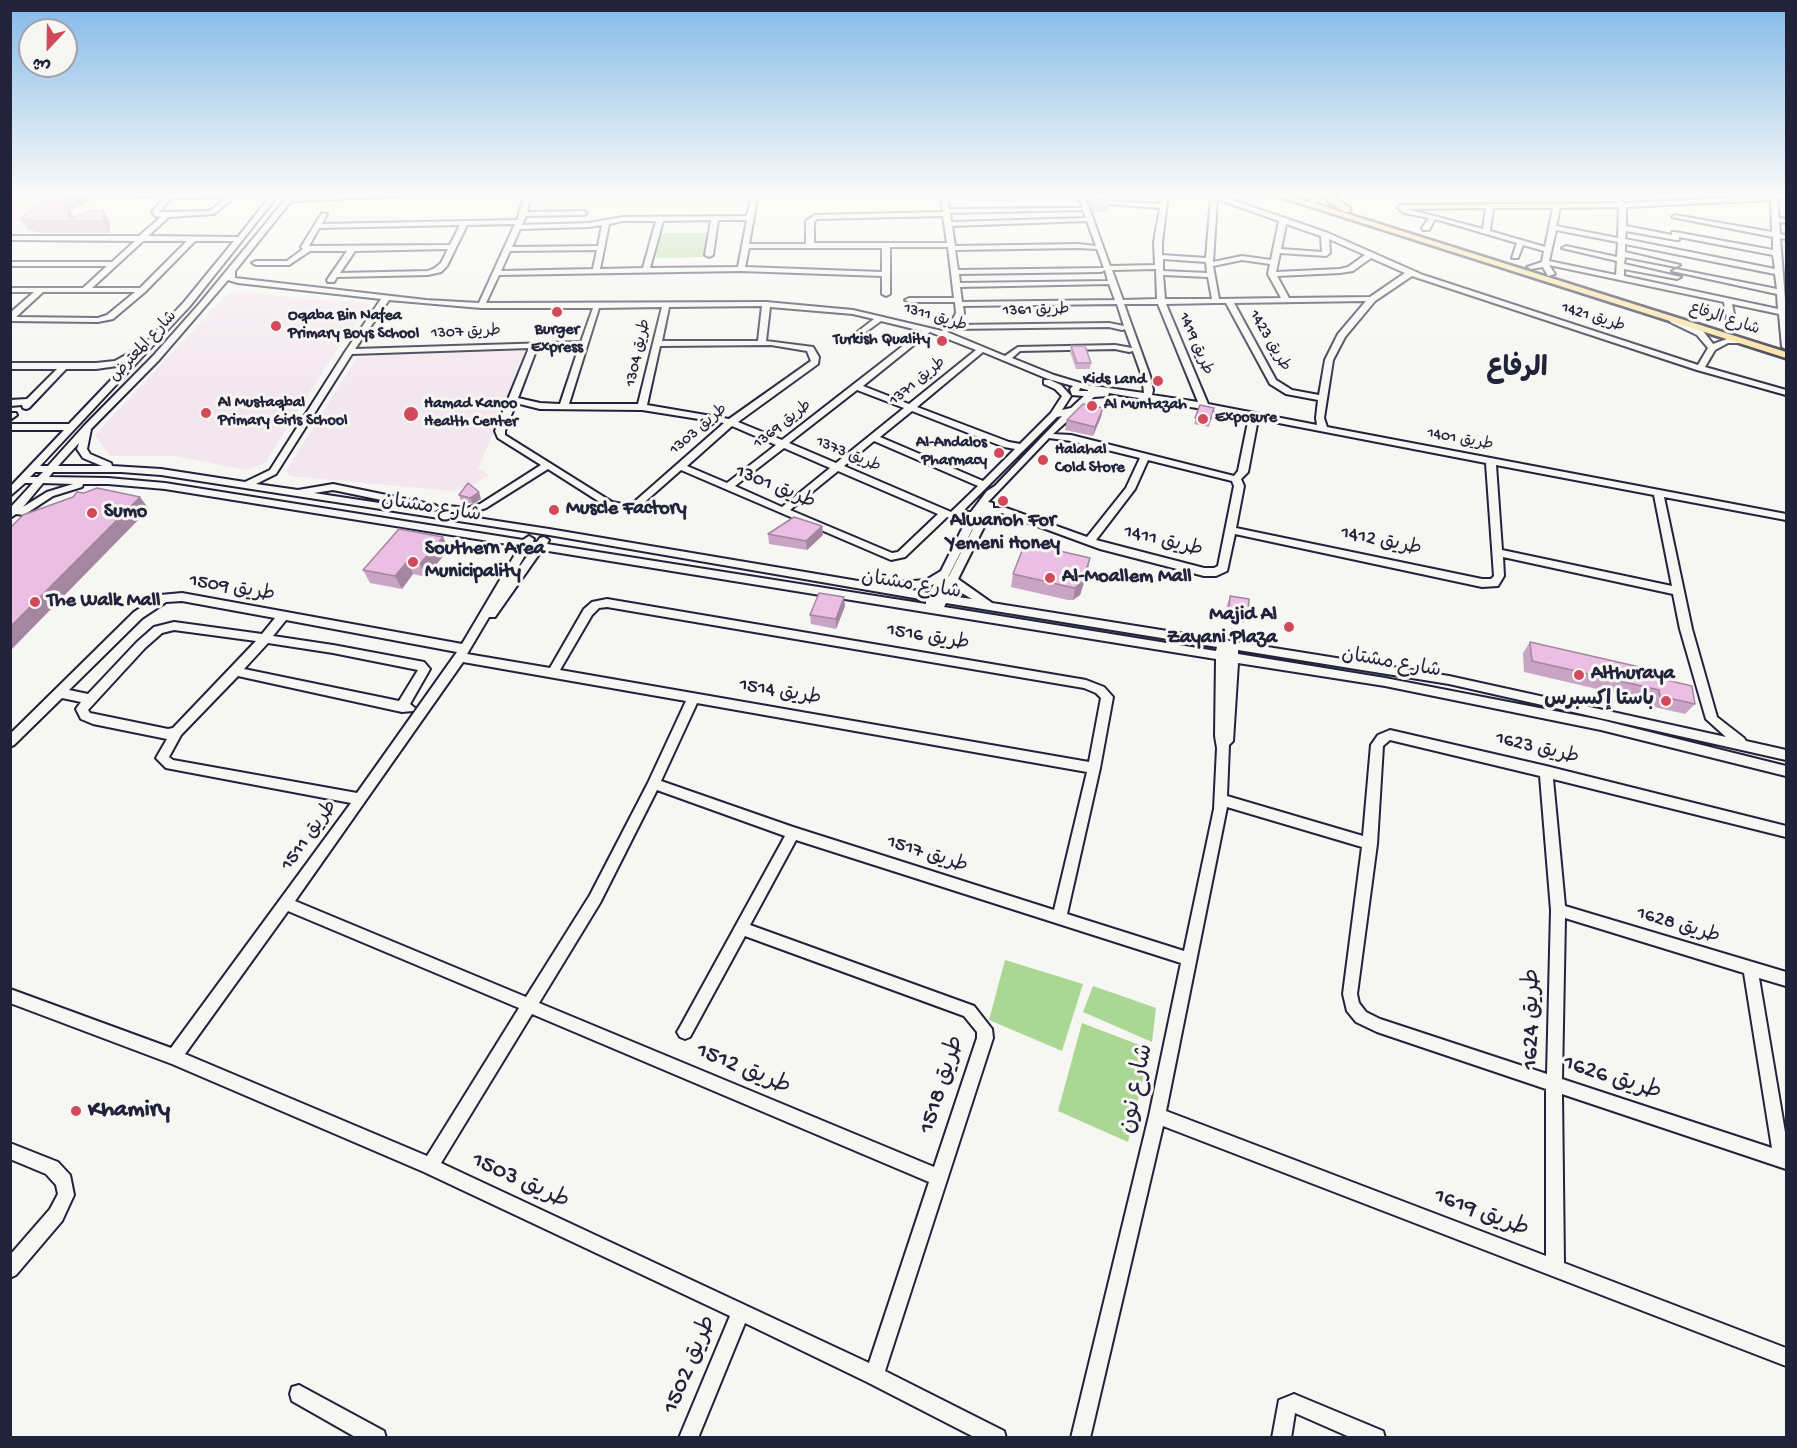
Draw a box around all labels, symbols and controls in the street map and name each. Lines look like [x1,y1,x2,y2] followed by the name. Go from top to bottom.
[18,18,78,78] north arrow
[30,51,54,75] text: ش
[901,299,969,337] street label: طريق 1311
[1559,299,1627,337] street label: طريق 1421
[1686,300,1762,340] street label: شارع الرفاع
[1002,301,1070,321] street label: طريق 1361
[550,305,564,319] marker: Burger Express
[106,307,182,387] street label: شارع المعترض
[288,307,419,345] place label: Oqaba Bin Nafea Primary Boys School
[1244,307,1294,375] street label: طريق 1423
[1173,310,1217,378] street label: طريق 1419
[622,317,656,389] street label: طريق 1304
[269,319,283,333] marker: Oqaba Bin Nafea Primary Boys School
[531,321,583,359] place label: Burger Express
[431,322,501,344] street label: طريق 1307
[833,331,930,351] place label: Turkish Quality
[935,334,949,348] marker: Turkish Quality
[886,353,950,411] street label: طريق 1371
[1486,355,1548,387] district label: الرفاع
[1083,371,1146,391] place label: Kids Land
[1151,374,1165,388] marker: Kids Land
[218,394,348,432] place label: Al Mustaqbal Primary Girls School
[424,395,518,433] place label: Hamad Kanoo Health Center
[750,396,816,454] street label: طريق 1369
[1104,396,1187,416] place label: Al Muntazah
[1085,399,1099,413] marker: Al Muntazah
[666,400,732,460] street label: طريق 1303
[402,405,420,423] marker: Hamad Kanoo Health Center
[199,406,213,420] marker: Al Mustaqbal Primary Girls School
[1215,409,1277,429] place label: Exposure
[1196,412,1210,426] marker: Exposure
[1425,424,1495,456] street label: طريق 1401
[813,433,883,477] street label: طريق 1373
[916,434,987,472] place label: Al-Andalos Pharmacy
[1055,441,1125,479] place label: Halahal Cold Store
[992,446,1006,460] marker: Al-Andalos Pharmacy
[1036,453,1050,467] marker: Halahal Cold Store
[731,460,819,516] street label: طريق 1301
[379,489,483,529] street label: شارع مشتان
[996,494,1010,508] marker: Alwanoh For Yemeni Honey
[566,498,686,522] place label: Muscle Factory
[104,501,147,525] place label: Sumo
[547,503,561,517] marker: Muscle Factory
[85,506,99,520] marker: Sumo
[946,510,1060,557] place label: Alwanoh For Yemeni Honey
[1121,521,1205,563] street label: طريق 1411
[1338,522,1424,562] street label: طريق 1412
[425,538,545,585] place label: Southern Area Municipality
[406,555,420,569] marker: Southern Area Municipality
[859,566,963,606] street label: شارع مشتان
[1062,566,1192,590] place label: Al-Moallem Mall
[187,570,277,608] street label: طريق 1509
[1043,571,1057,585] marker: Al-Moallem Mall
[47,590,160,614] place label: The Walk Mall
[28,595,42,609] marker: The Walk Mall
[1167,604,1277,651] place label: Majid Al Zayani Plaza
[885,619,971,657] street label: طريق 1516
[1282,620,1296,634] marker: Majid Al Zayani Plaza
[1339,643,1443,685] street label: شارع مشتان
[1591,663,1675,687] place label: Althuraya
[1572,668,1586,682] marker: Althuraya
[737,674,823,712] street label: طريق 1514
[1544,689,1654,713] place label: باستا إكسبرس
[1659,694,1673,708] marker: باستا إكسبرس
[1493,727,1581,771] street label: طريق 1623
[276,796,344,876] street label: طريق 1511
[883,831,971,879] street label: طريق 1517
[1634,902,1722,950] street label: طريق 1628
[1518,968,1548,1070] street label: طريق 1624
[914,1032,972,1138] street label: طريق 1518
[691,1037,795,1103] street label: طريق 1512
[1114,1042,1162,1136] street label: شارع نون
[1559,1050,1665,1108] street label: طريق 1626
[88,1097,170,1125] place label: Khamiry
[69,1104,83,1118] marker: Khamiry
[467,1147,573,1217] street label: طريق 1503
[1429,1183,1533,1245] street label: طريق 1619
[657,1312,725,1418] street label: طريق 1502

